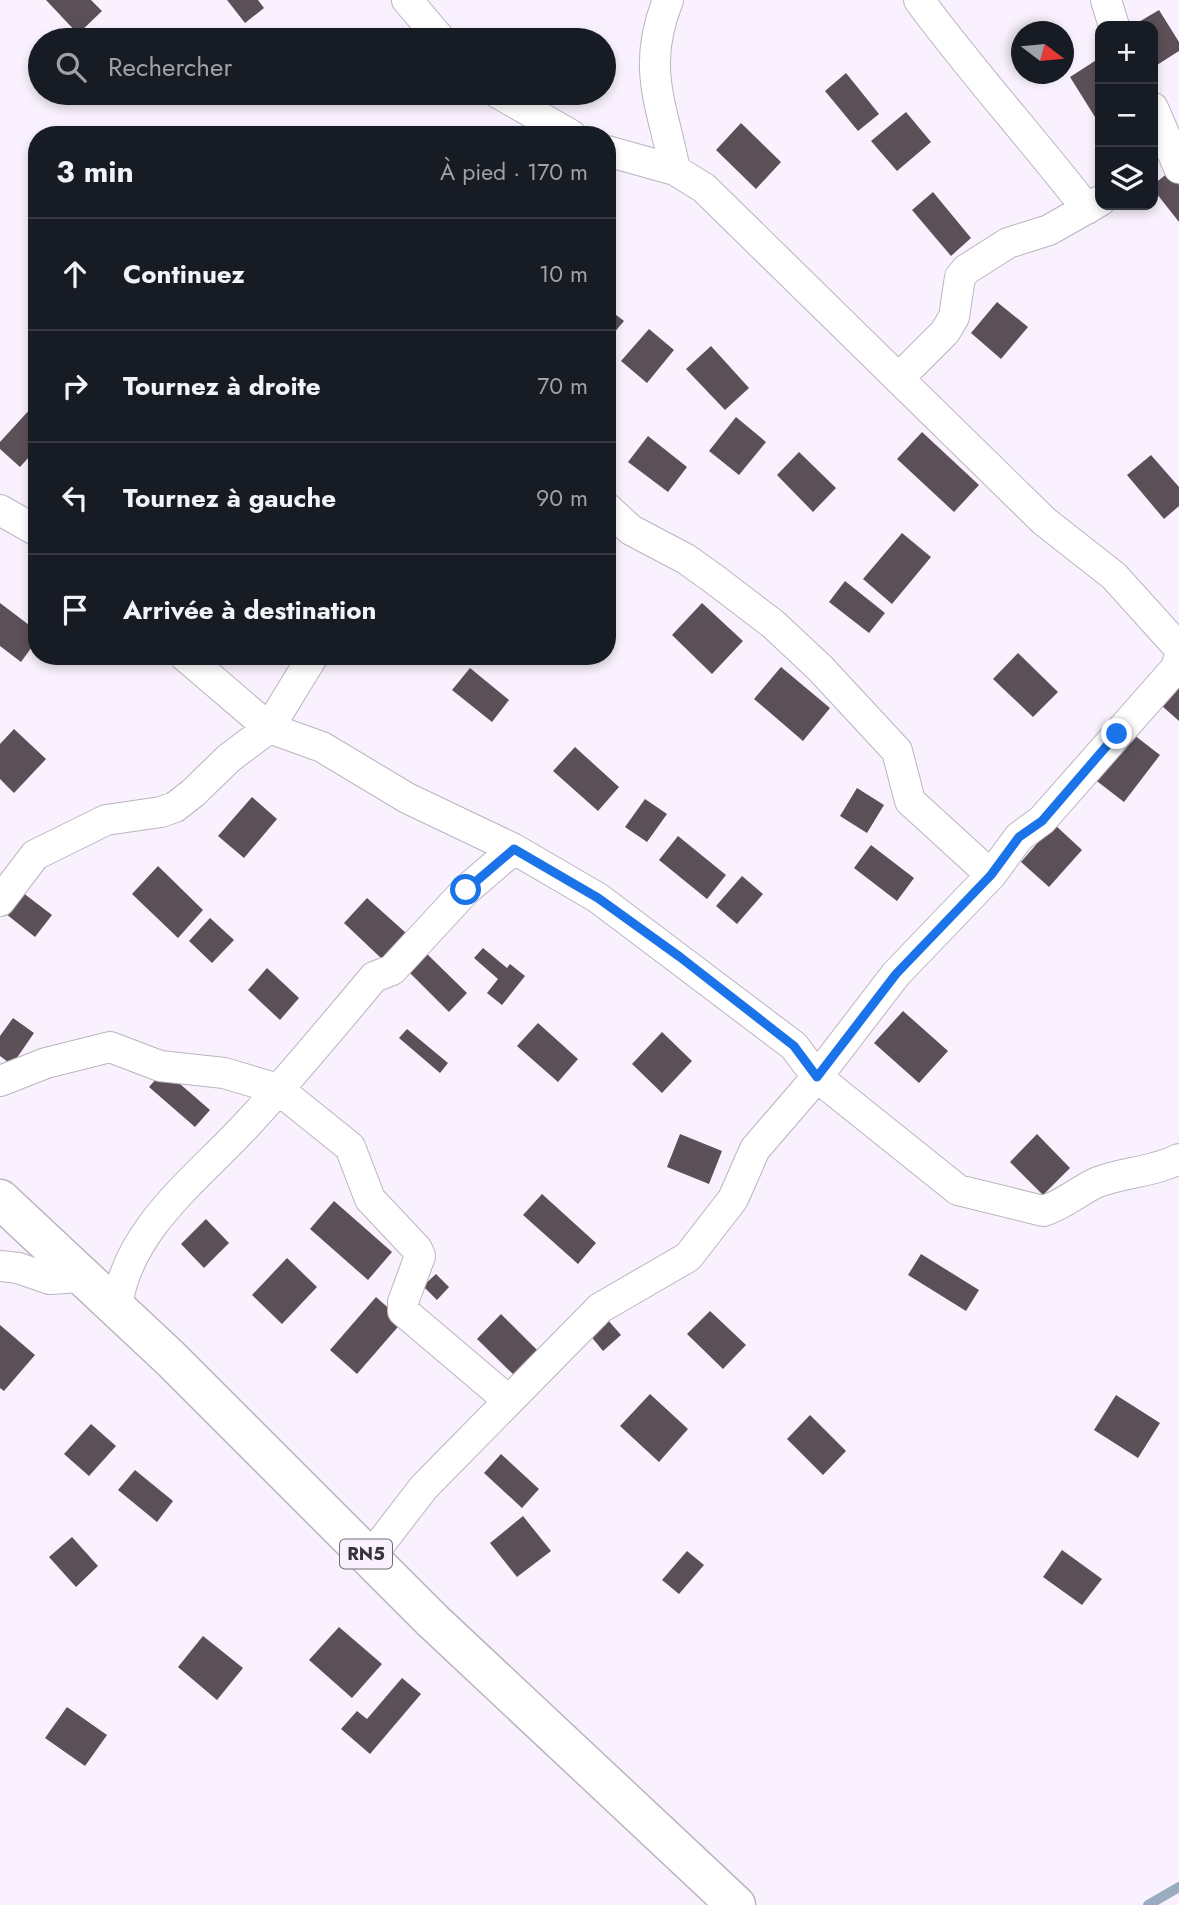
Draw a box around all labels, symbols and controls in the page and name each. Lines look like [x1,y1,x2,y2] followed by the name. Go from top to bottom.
[1011,21,1074,84] north arrow
[1095,21,1158,210] map controls
[1095,21,1158,84] button: +
[28,28,616,105] search box
[52,48,90,86] icon: search
[108,48,232,86] text: Rechercher
[1095,84,1158,147] button: −
[1095,147,1158,210] button: layers
[56,150,134,193] text: 3 min
[440,155,588,189] text: À pied · 170 m
[56,255,94,293] icon: ahead
[123,255,245,293] text: Continuez
[539,257,588,291] text: 10 m
[56,367,94,405] icon: right
[123,367,321,405] text: Tournez à droite
[537,369,588,403] text: 70 m
[56,479,94,517] icon: left
[123,479,336,517] text: Tournez à gauche
[536,481,588,515] text: 90 m
[56,591,94,629] icon: arrive
[123,591,376,629] text: Arrivée à destination
[1101,718,1132,749] route end
[450,874,481,905] route start
[340,1540,392,1568] road number: RN5

